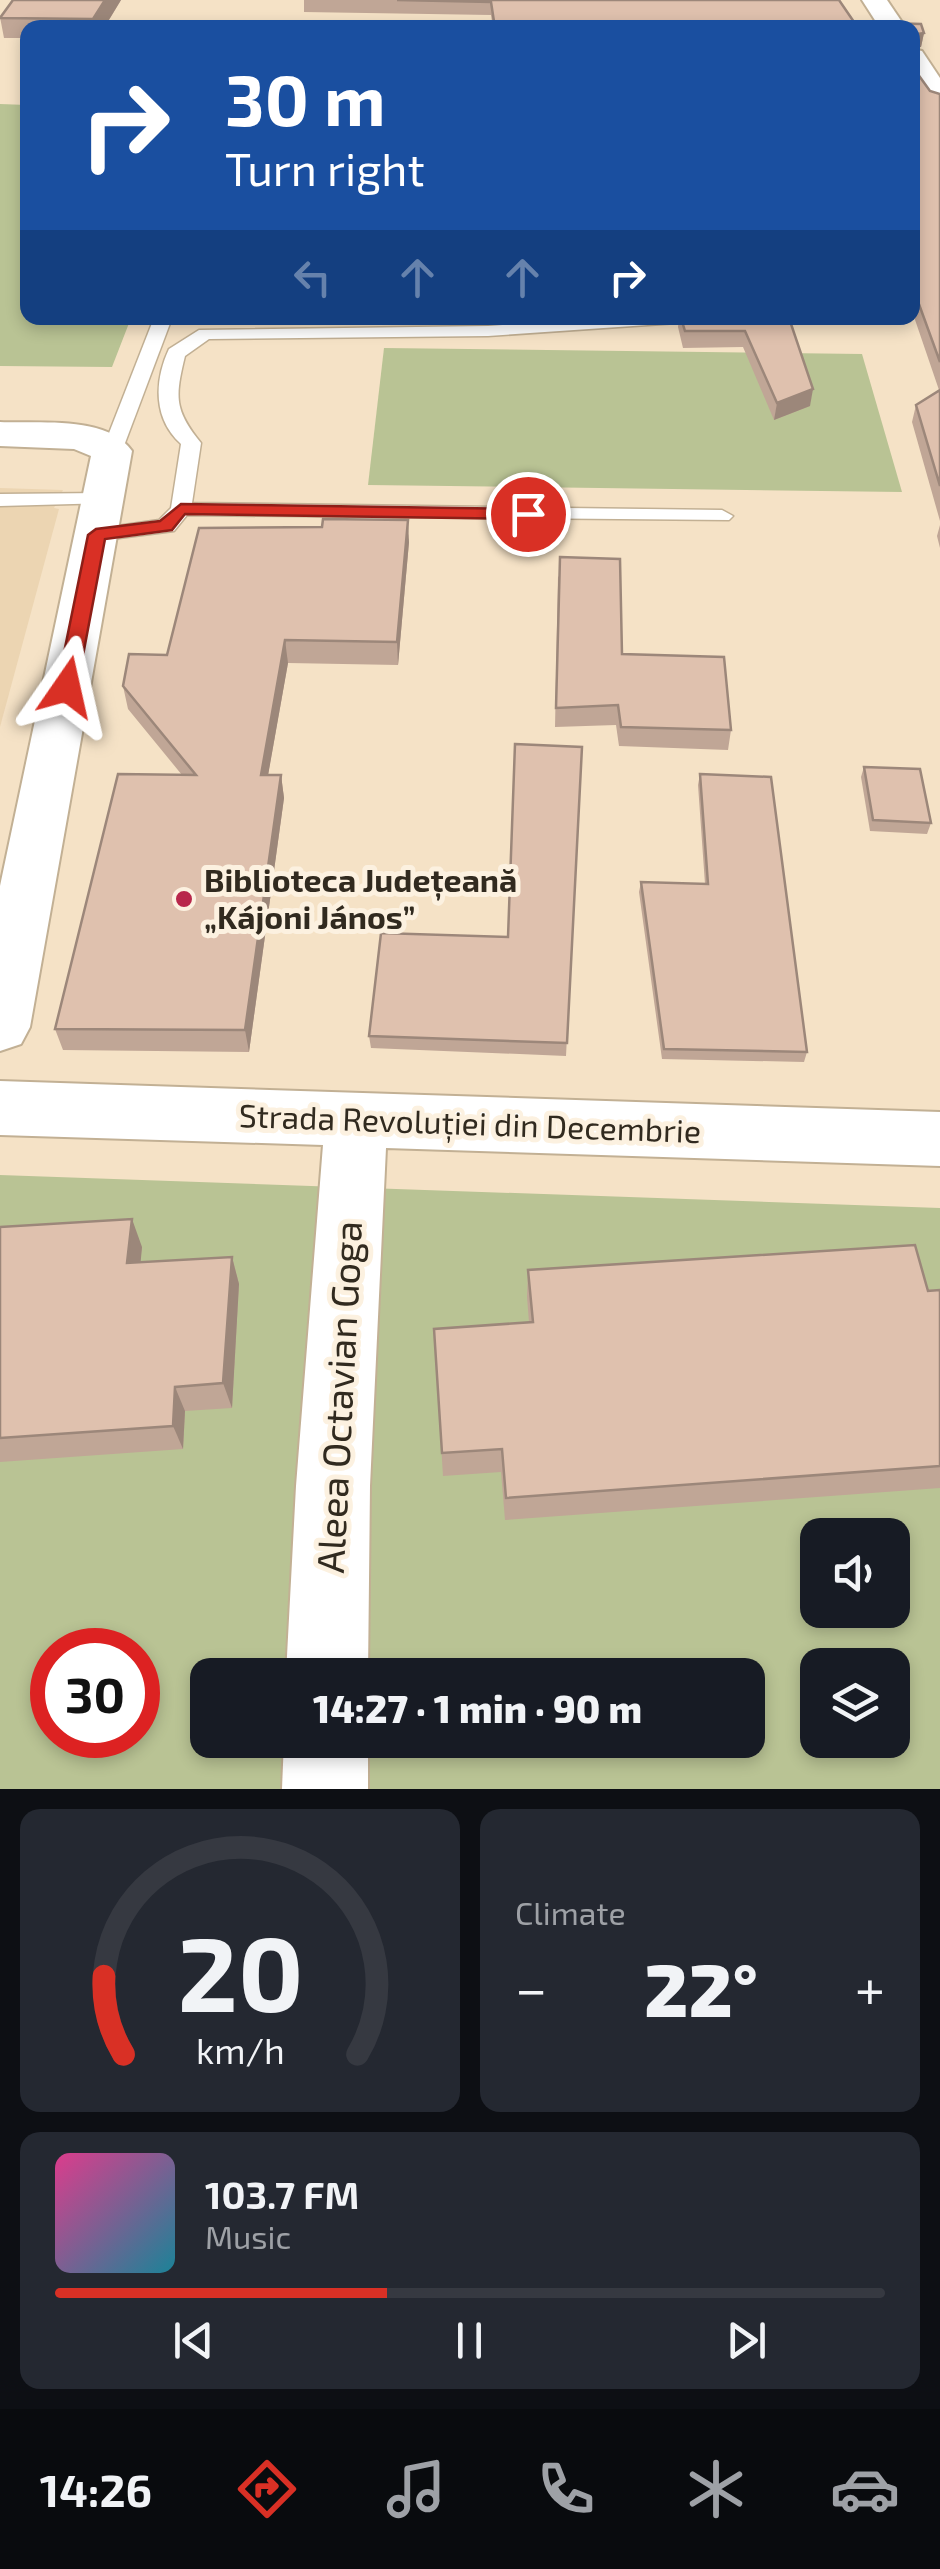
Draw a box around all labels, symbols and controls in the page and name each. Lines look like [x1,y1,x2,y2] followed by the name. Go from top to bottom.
[225,56,386,140] text: 30 m
[60,60,190,190] icon: right
[225,141,425,195] text: Turn right
[285,250,340,305] icon: left
[390,250,445,305] icon: ahead
[495,250,550,305] icon: ahead
[600,250,655,305] icon: right
[486,472,571,557] pin
[501,487,556,542] icon: arrive
[15,635,119,739] position arrow
[204,860,517,935] place label: Biblioteca Județeană „Kájoni János”
[173,888,195,910] marker: Biblioteca Județeană „Kájoni János”
[238,1095,702,1152] street label: Strada Revoluției din Decembrie
[306,1220,370,1574] street label: Aleea Octavian Goga
[800,1518,910,1758] map controls
[800,1518,910,1628] button: sound
[30,1628,160,1758] speed limit sign: 30
[800,1648,910,1758] button: layers
[313,1685,642,1731] text: 14:27 · 1 min · 90 m
[515,1893,626,1931] text: Climate
[177,1908,303,2033] text: 20
[644,1942,758,2032] text: 22°
[515,1954,547,2020] text: −
[855,1954,885,2020] text: +
[196,2028,284,2071] text: km/h
[205,2171,359,2217] text: 103.7 FM
[205,2217,291,2255] text: Music
[166,2313,221,2368] icon: previous
[442,2313,497,2368] icon: pause
[719,2313,774,2368] icon: next
[232,2454,302,2524] icon: directions
[381,2454,451,2524] icon: music
[531,2454,601,2524] icon: phone
[681,2454,751,2524] icon: climate
[830,2454,900,2524] icon: car
[40,2462,152,2516] text: 14:26

